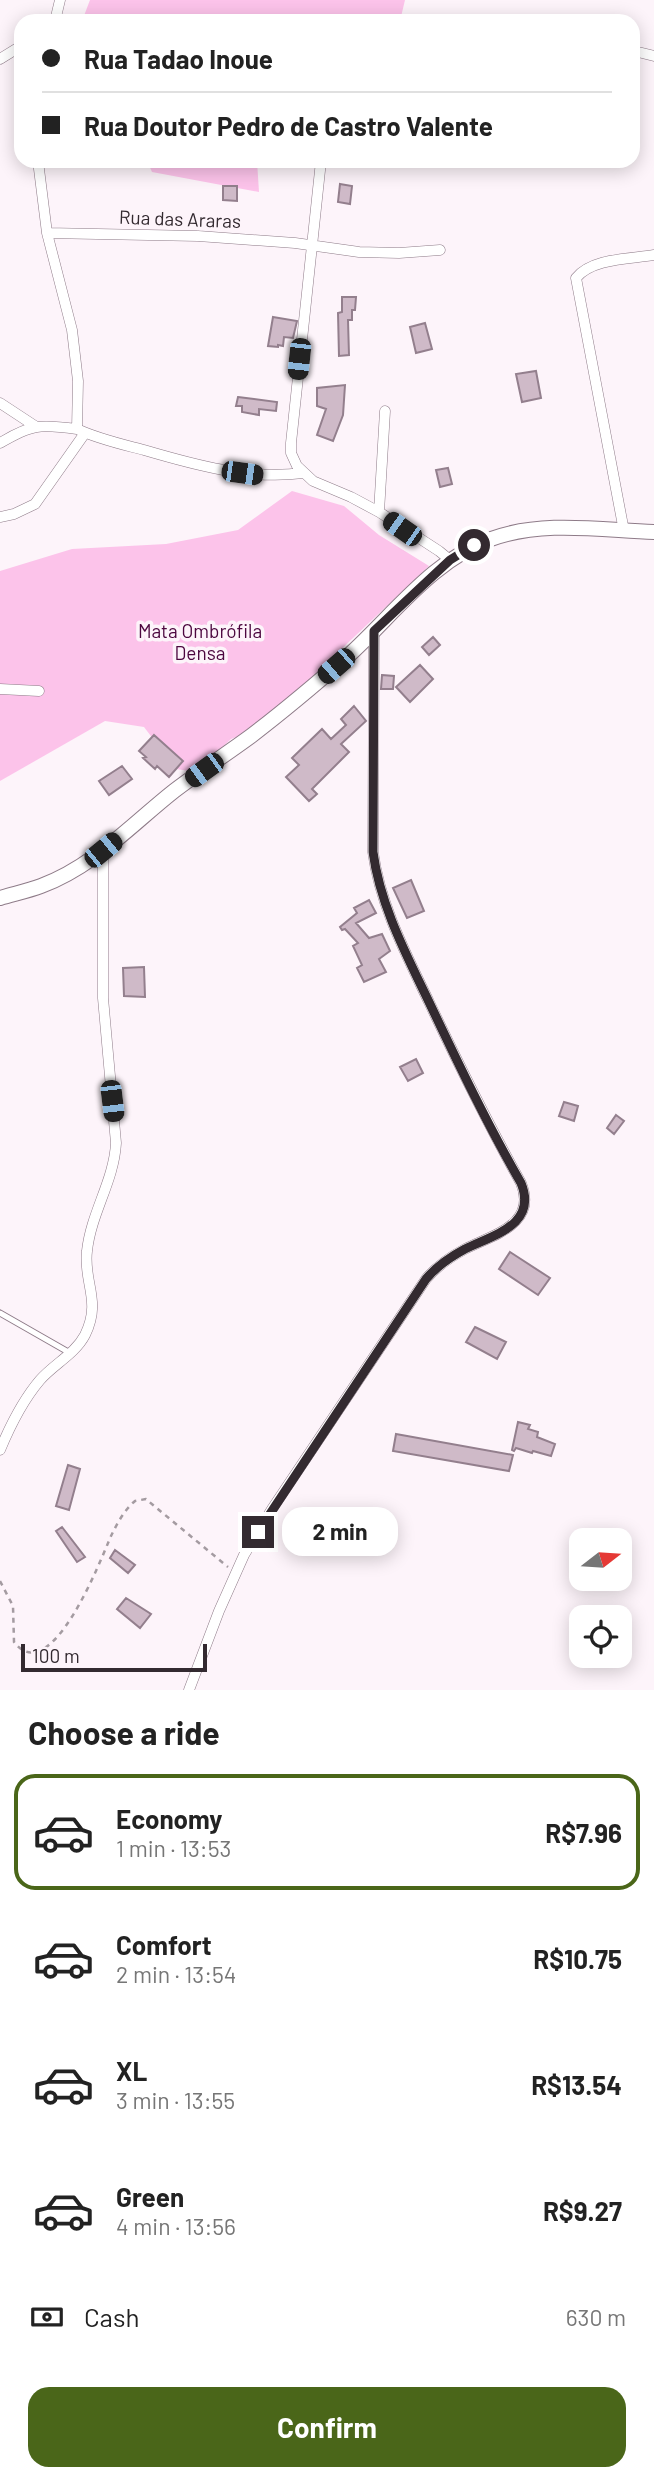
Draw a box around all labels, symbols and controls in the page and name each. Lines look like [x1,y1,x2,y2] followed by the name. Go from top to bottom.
[84,43,273,74] text: Rua Tadao Inoue
[84,110,493,141] text: Rua Doutor Pedro de Castro Valente
[119,205,241,232] street label: Rua das Araras
[287,337,312,381] car
[220,460,265,486] car
[379,508,426,550] car
[458,529,490,561] route start
[138,619,262,664] park label: Mata Ombrófila Densa
[314,644,359,688] car
[181,749,228,791] car
[81,829,126,871] car
[100,1079,125,1123] car
[282,1508,398,1556] callout: 2 min
[242,1516,274,1548] route end
[312,1517,368,1545] text: 2 min
[569,1528,632,1591] north arrow
[569,1528,632,1668] map controls
[569,1605,632,1668] button: locate
[21,1641,206,1673] scale bar
[32,1644,80,1667] text: 100 m
[28,1713,220,1751] text: Choose a ride
[32,1801,95,1864] icon: car
[116,1803,222,1834] text: Economy
[545,1817,622,1848] text: R$7.96
[116,1834,231,1862] text: 1 min · 13:53
[32,1927,95,1990] icon: car
[116,1929,212,1960] text: Comfort
[533,1943,622,1974] text: R$10.75
[116,1960,236,1988] text: 2 min · 13:54
[32,2053,95,2116] icon: car
[116,2055,147,2086] text: XL
[531,2069,622,2100] text: R$13.54
[116,2086,235,2114] text: 3 min · 13:55
[32,2179,95,2242] icon: car
[116,2181,184,2212] text: Green
[543,2195,622,2226] text: R$9.27
[116,2212,236,2240] text: 4 min · 13:56
[28,2298,66,2336] icon: cash
[84,2301,139,2332] text: Cash
[566,2303,626,2331] text: 630 m
[28,2387,626,2467] button: Confirm

